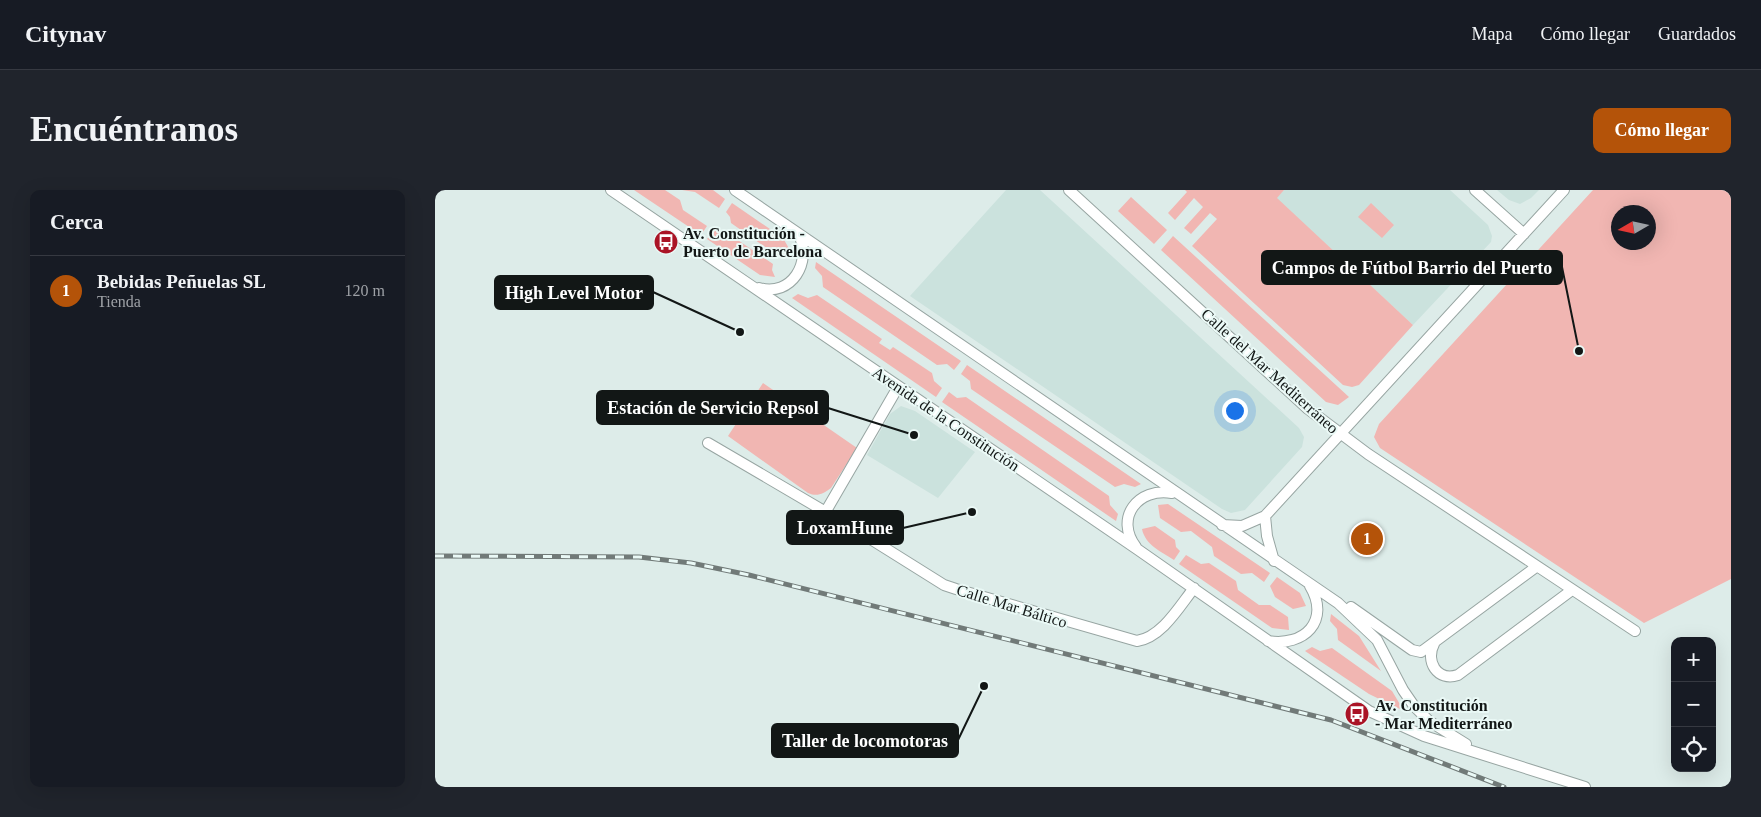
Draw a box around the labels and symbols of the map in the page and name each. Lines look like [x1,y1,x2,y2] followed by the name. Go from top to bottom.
[1611,205,1656,250] north arrow
[683,225,822,260] place label: Av. Constitución - Puerto de Barcelona
[653,229,679,255] bus stop icon: Av. Constitución - Puerto de Barcelona
[1262,251,1562,284] callout: Campos de Fútbol Barrio del Puerto
[1272,258,1552,278] text: Campos de Fútbol Barrio del Puerto
[495,276,653,309] callout: High Level Motor
[505,283,643,303] text: High Level Motor
[1198,305,1342,437] street label: Calle del Mar Mediterráneo
[869,363,1023,475] street label: Avenida de la Constitución
[597,391,828,424] callout: Estación de Servicio Repsol
[607,398,819,418] text: Estación de Servicio Repsol
[1222,398,1248,424] your location
[787,511,903,544] callout: LoxamHune
[797,518,893,538] text: LoxamHune
[1351,520,1383,558] pin: 1
[955,581,1069,631] street label: Calle Mar Báltico
[1375,697,1512,732] place label: Av. Constitución - Mar Mediterráneo
[1344,701,1370,727] bus stop icon: Av. Constitución - Mar Mediterráneo
[772,724,958,757] callout: Taller de locomotoras
[782,731,948,751] text: Taller de locomotoras

